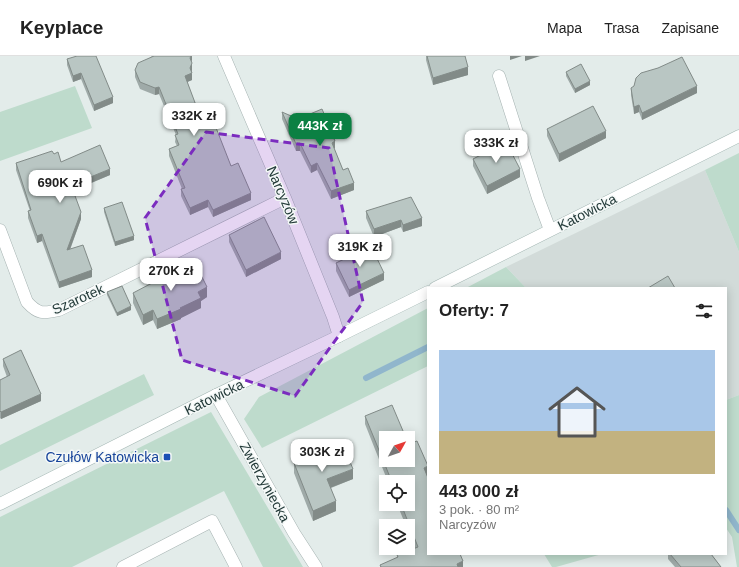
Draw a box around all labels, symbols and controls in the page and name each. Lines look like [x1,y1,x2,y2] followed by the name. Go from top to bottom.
[20,17,103,38] text: Keyplace
[547,20,582,36] text: Mapa
[604,20,639,36] text: Trasa
[661,20,719,36] text: Zapisane
[157,103,231,137] pin: 332K zł
[172,108,216,123] text: 332K zł
[283,113,357,147] pin: 443K zł
[298,118,342,133] text: 443K zł
[459,130,533,164] pin: 333K zł
[474,135,518,150] text: 333K zł
[264,164,303,227] street label: Narcyzów
[23,170,97,204] pin: 690K zł
[38,175,82,190] text: 690K zł
[555,190,619,234] street label: Katowicka
[323,234,397,268] pin: 319K zł
[338,239,382,254] text: 319K zł
[134,258,208,292] pin: 270K zł
[149,263,193,278] text: 270K zł
[50,280,107,318] street label: Szarotek
[693,300,715,322] icon: filters
[439,301,509,320] text: Oferty: 7
[182,376,246,418] street label: Katowicka
[541,376,613,448] icon: home
[379,431,415,467] north arrow
[379,431,415,555] map controls
[237,439,294,525] street label: Zwierzyniecka
[285,439,359,473] pin: 303K zł
[300,444,344,459] text: 303K zł
[45,449,159,465] place label: Czułów Katowicka
[162,452,172,462] marker: Czułów Katowicka
[379,475,415,511] button: locate
[439,482,518,501] text: 443 000 zł
[439,502,519,517] text: 3 pok. · 80 m²
[439,517,496,532] text: Narcyzów
[379,519,415,555] button: layers

